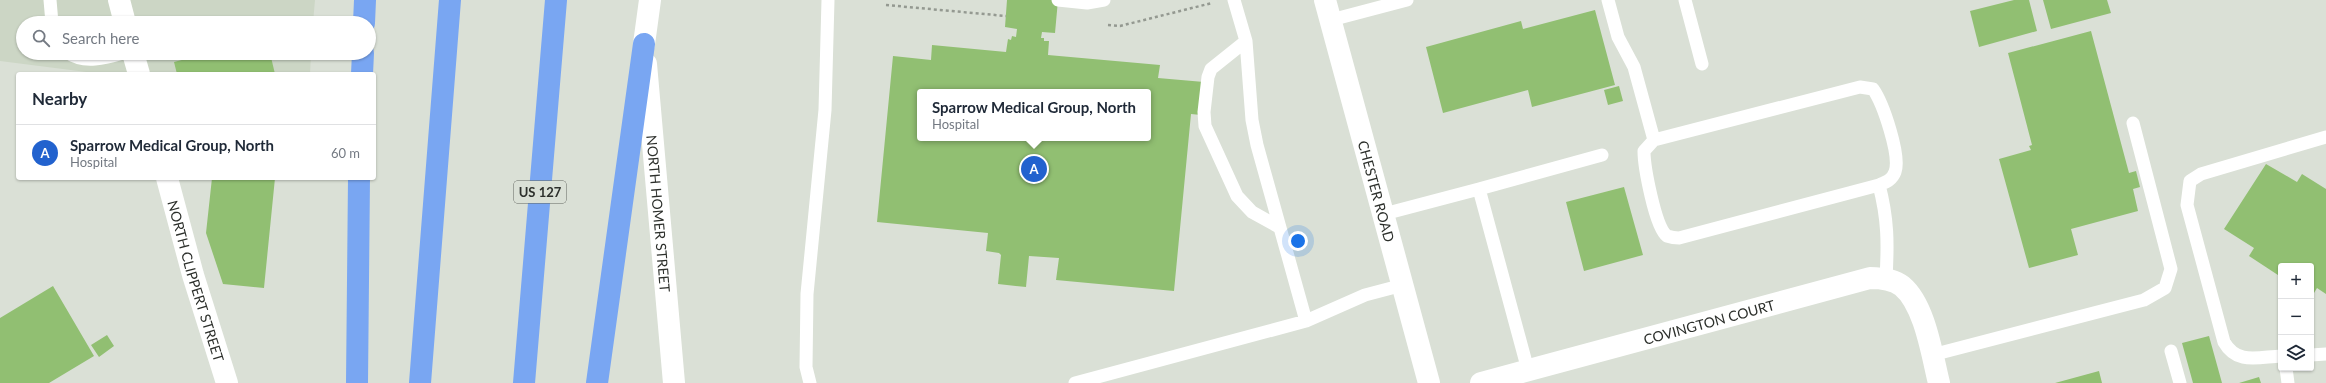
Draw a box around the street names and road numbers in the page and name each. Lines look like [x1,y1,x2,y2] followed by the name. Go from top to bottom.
[644,134,675,293] street label: NORTH HOMER STREET
[1355,139,1399,244] street label: CHESTER ROAD
[514,181,566,203] road number: US 127
[165,198,228,364] street label: NORTH CLIPPERT STREET
[1641,295,1777,347] street label: COVINGTON COURT

